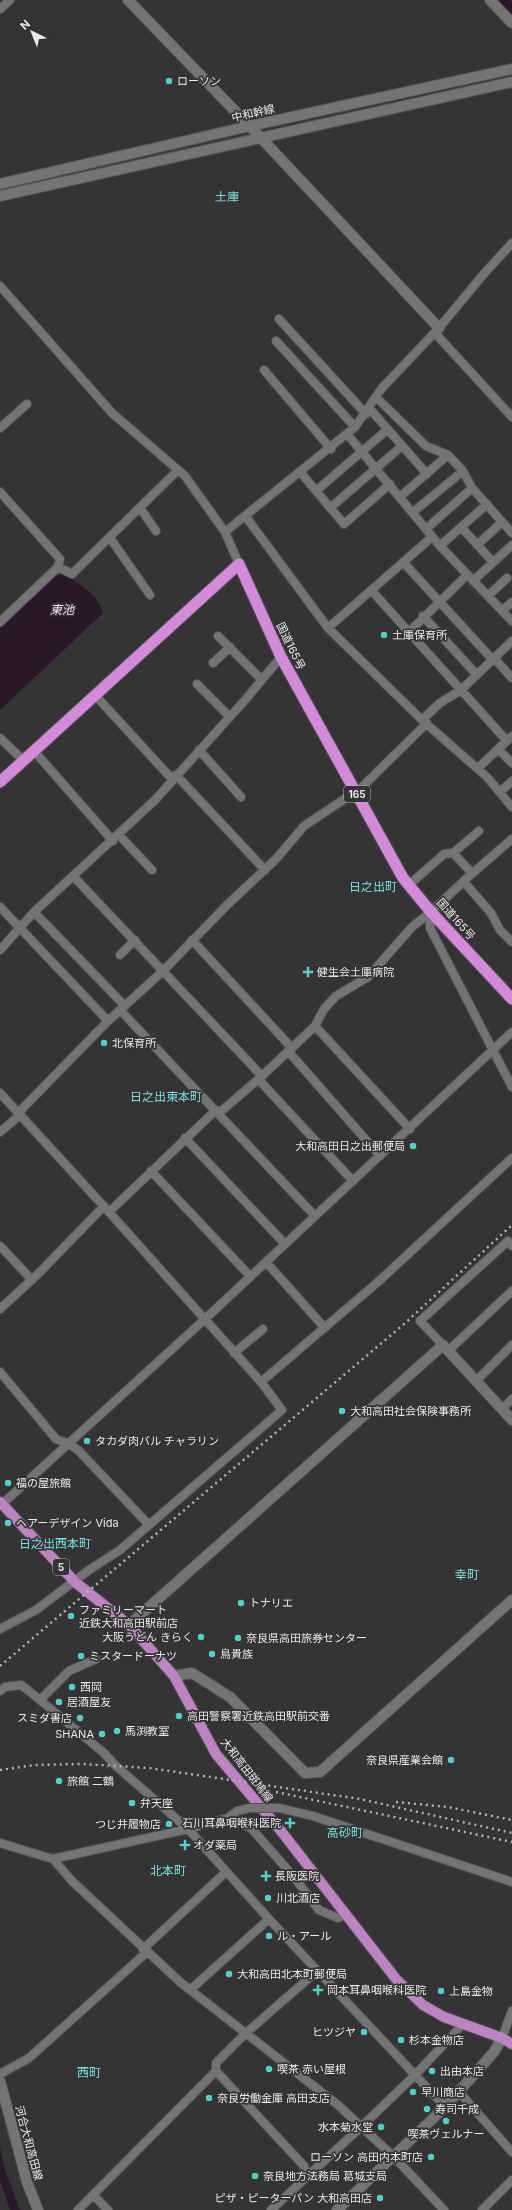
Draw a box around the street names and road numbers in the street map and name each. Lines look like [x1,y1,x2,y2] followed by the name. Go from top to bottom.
[230,101,276,125] street label: 中和幹線
[274,620,308,672] street label: 国道165号
[344,786,370,802] road number: 165
[434,895,478,943] street label: 国道165号
[53,1559,69,1575] road number: 5
[218,1735,276,1805] street label: 大和高田斑鳩線
[12,2104,46,2182] street label: 河合大和高田線

